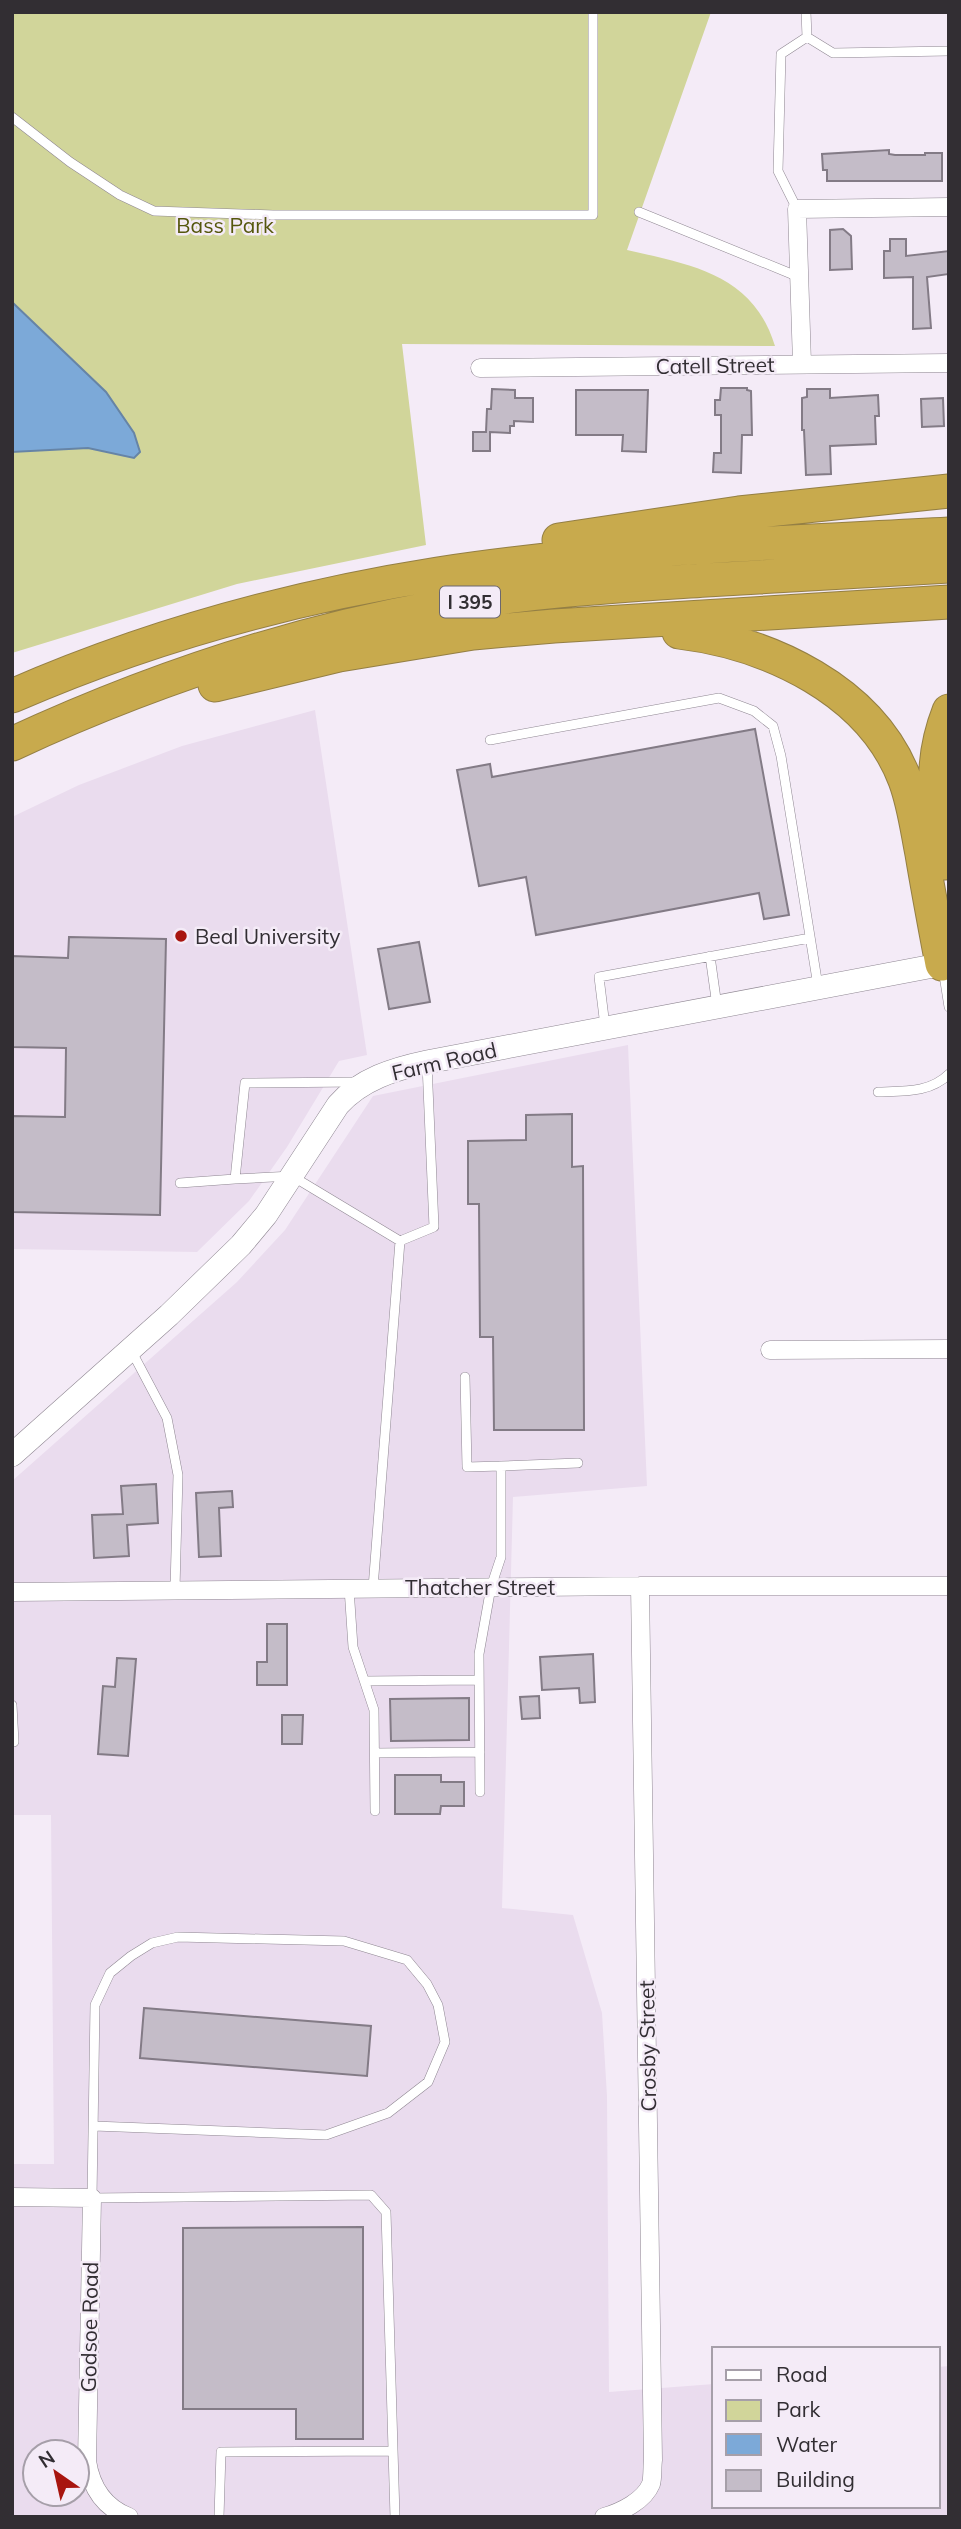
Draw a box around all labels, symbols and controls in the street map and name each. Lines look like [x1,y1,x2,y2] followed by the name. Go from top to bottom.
[176,212,274,238] park label: Bass Park
[655,351,775,379] street label: Catell Street
[440,586,500,618] road number: I 395
[195,923,340,949] place label: Beal University
[173,928,189,944] marker: Beal University
[389,1036,499,1086] street label: Farm Road
[405,1574,555,1600] street label: Thatcher Street
[633,1980,661,2112] street label: Crosby Street
[75,2261,103,2393] street label: Godsoe Road
[712,2347,940,2508] legend
[776,2361,827,2387] text: Road
[776,2396,820,2422] text: Park
[776,2431,837,2457] text: Water
[21,2438,91,2508] north arrow
[34,2445,59,2473] text: N
[776,2466,855,2492] text: Building

